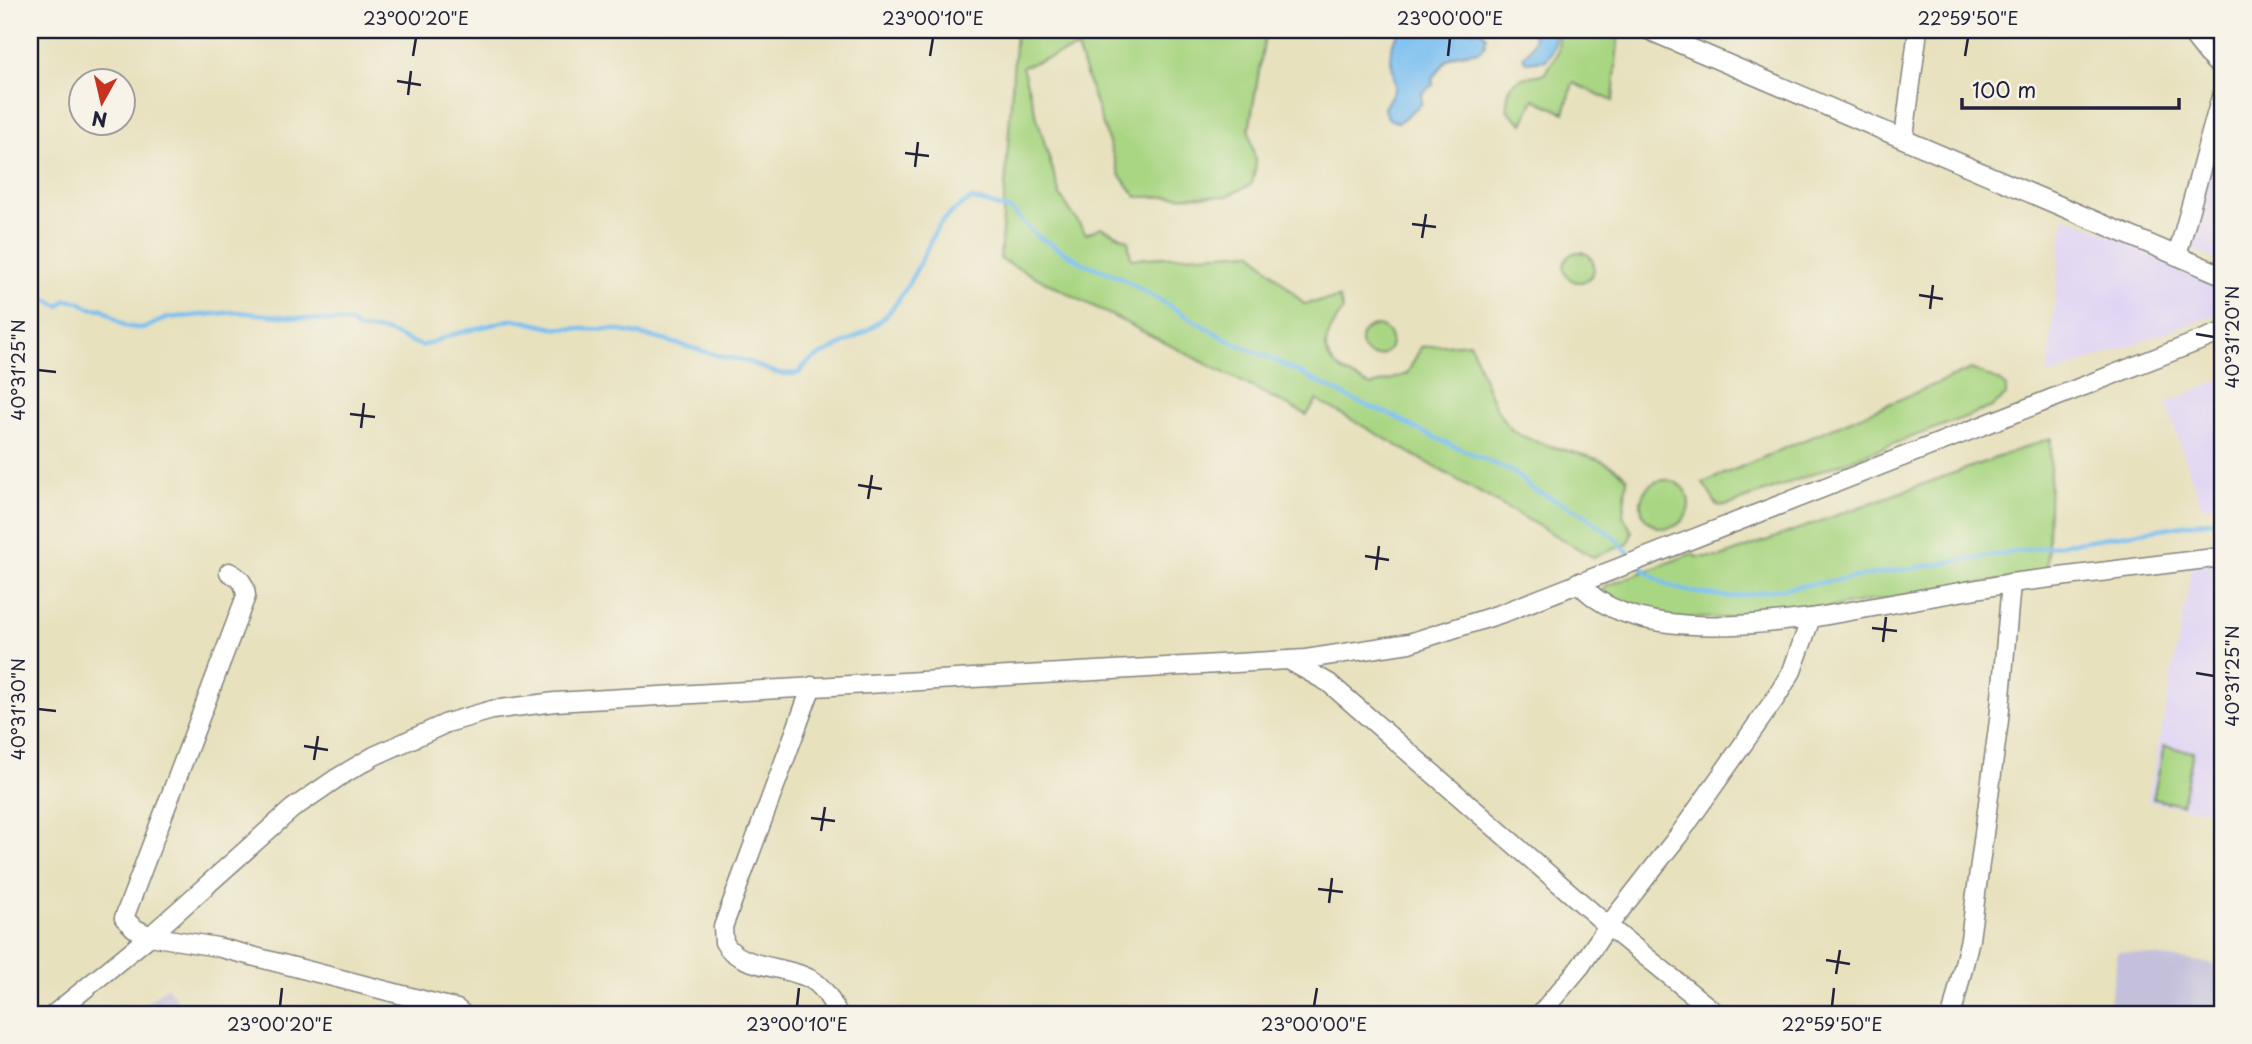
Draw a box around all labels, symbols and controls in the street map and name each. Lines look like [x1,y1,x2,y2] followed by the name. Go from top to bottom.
[363,4,469,31] text: 23°00'20"E
[882,4,984,31] text: 23°00'10"E
[1397,4,1503,31] text: 23°00'00"E
[1917,4,2019,31] text: 22°59'50"E
[66,66,136,136] north arrow
[1962,66,2178,110] scale bar
[1972,73,2036,105] text: 100 m
[90,105,109,135] text: N
[2218,285,2245,389] text: 40°31'20"N
[4,319,31,421] text: 40°31'25"N
[2218,625,2245,727] text: 40°31'25"N
[4,658,31,760] text: 40°31'30"N
[227,1010,333,1037] text: 23°00'20"E
[746,1010,848,1037] text: 23°00'10"E
[1261,1010,1367,1037] text: 23°00'00"E
[1781,1010,1883,1037] text: 22°59'50"E

